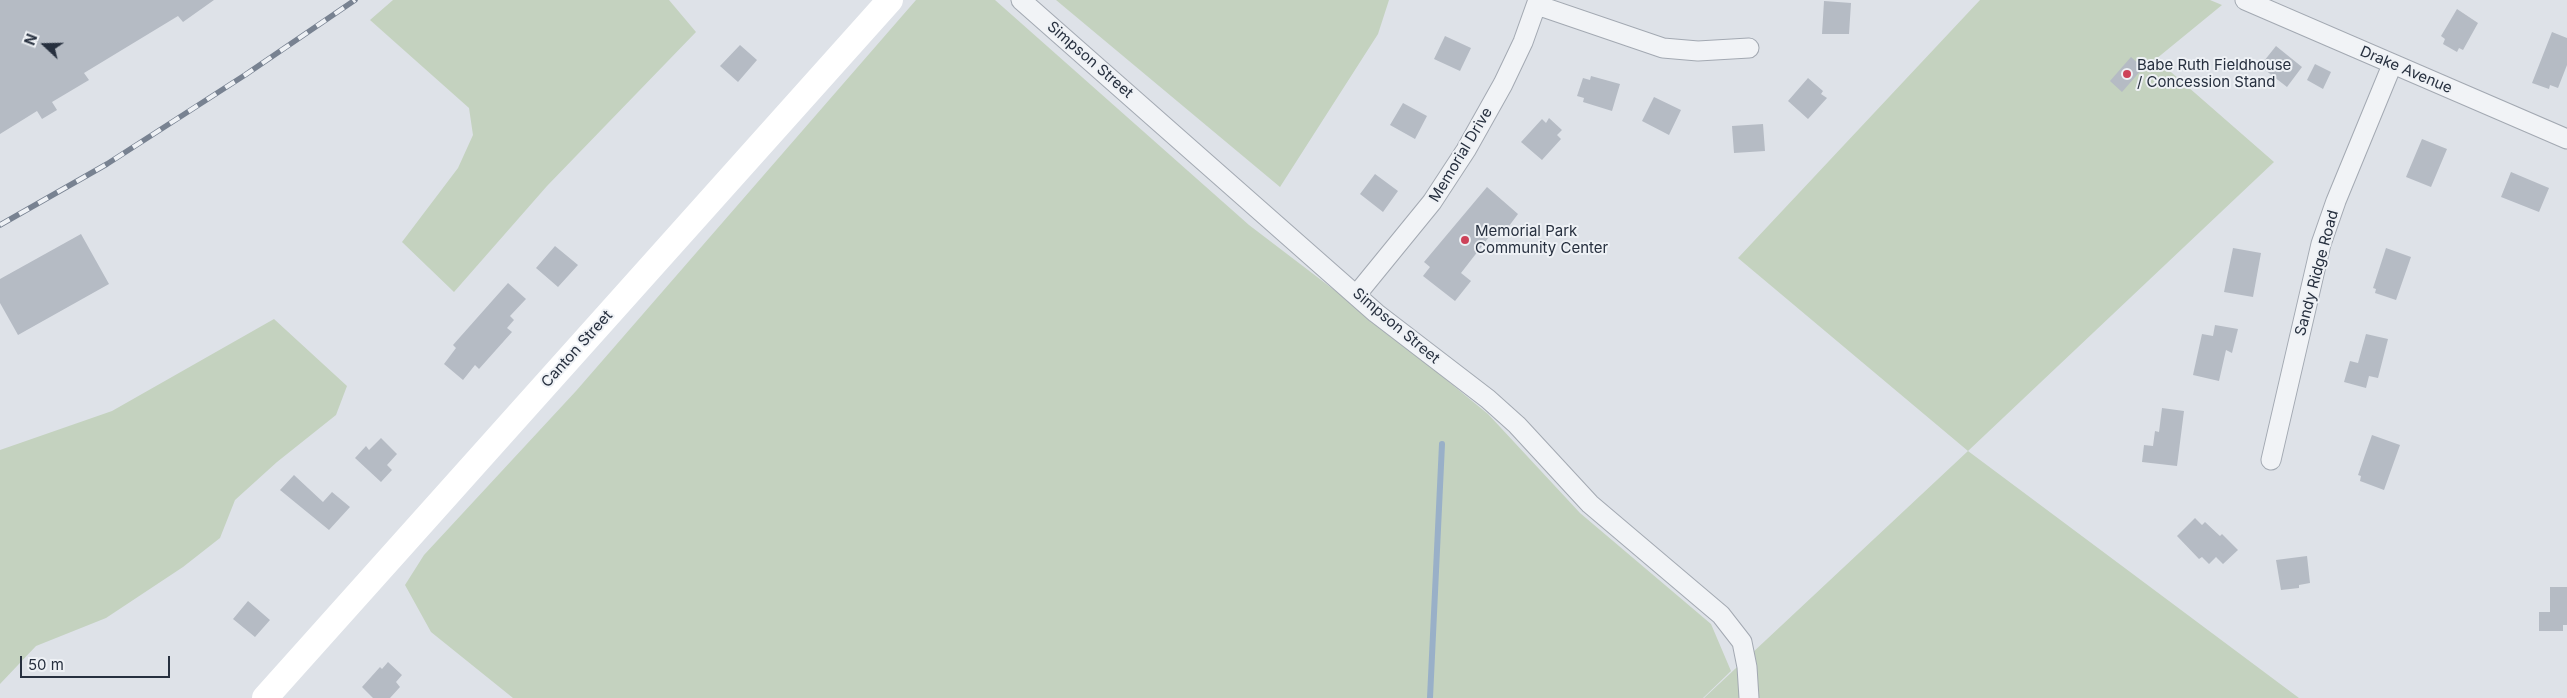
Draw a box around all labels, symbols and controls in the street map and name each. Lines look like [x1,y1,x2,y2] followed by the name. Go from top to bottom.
[1043,18,1137,102] street label: Simpson Street
[20,20,70,70] north arrow
[21,31,40,47] text: N
[2357,42,2455,98] street label: Drake Avenue
[2137,56,2291,91] place label: Babe Ruth Fieldhouse / Concession Stand
[2121,68,2133,80] marker: Babe Ruth Fieldhouse / Concession Stand
[1426,104,1496,206] street label: Memorial Drive
[2292,208,2342,338] street label: Sandy Ridge Road
[1475,222,1608,257] place label: Memorial Park Community Center
[1459,234,1471,246] marker: Memorial Park Community Center
[1349,284,1443,368] street label: Simpson Street
[538,307,616,391] street label: Canton Street
[22,646,172,678] scale bar
[28,655,64,674] text: 50 m

